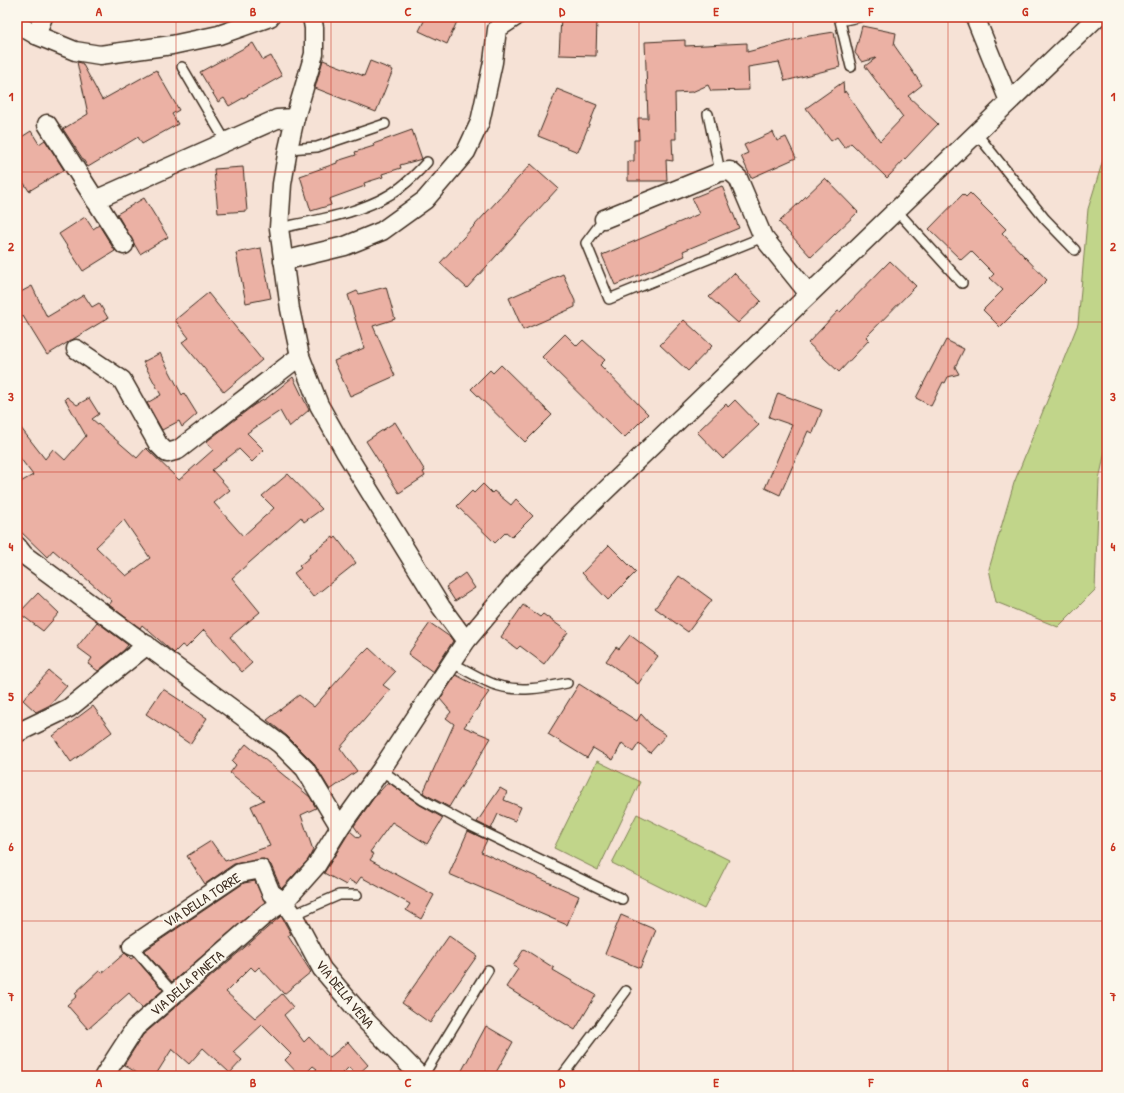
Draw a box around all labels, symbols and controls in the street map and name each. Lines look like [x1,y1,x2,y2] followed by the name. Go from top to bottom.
[96,2,103,20] text: A
[250,2,257,20] text: B
[404,2,412,20] text: C
[559,2,566,20] text: D
[713,2,719,20] text: E
[868,2,875,20] text: F
[1022,2,1029,20] text: G
[9,87,14,105] text: 1
[1111,87,1116,105] text: 1
[8,237,15,255] text: 2
[1110,237,1117,255] text: 2
[8,387,14,405] text: 3
[1110,387,1116,405] text: 3
[9,537,14,555] text: 4
[1111,537,1116,555] text: 4
[8,687,14,705] text: 5
[1110,687,1116,705] text: 5
[8,837,14,855] text: 6
[1110,837,1116,855] text: 6
[160,868,244,931] street label: VIA DELLA TORRE
[146,945,228,1020] street label: VIA DELLA PINETA
[312,956,379,1032] street label: VIA DELLA VENA
[7,987,15,1005] text: 7
[1109,987,1117,1005] text: 7
[96,1073,103,1091] text: A
[250,1073,257,1091] text: B
[404,1073,412,1091] text: C
[559,1073,566,1091] text: D
[713,1073,719,1091] text: E
[868,1073,875,1091] text: F
[1022,1073,1029,1091] text: G

